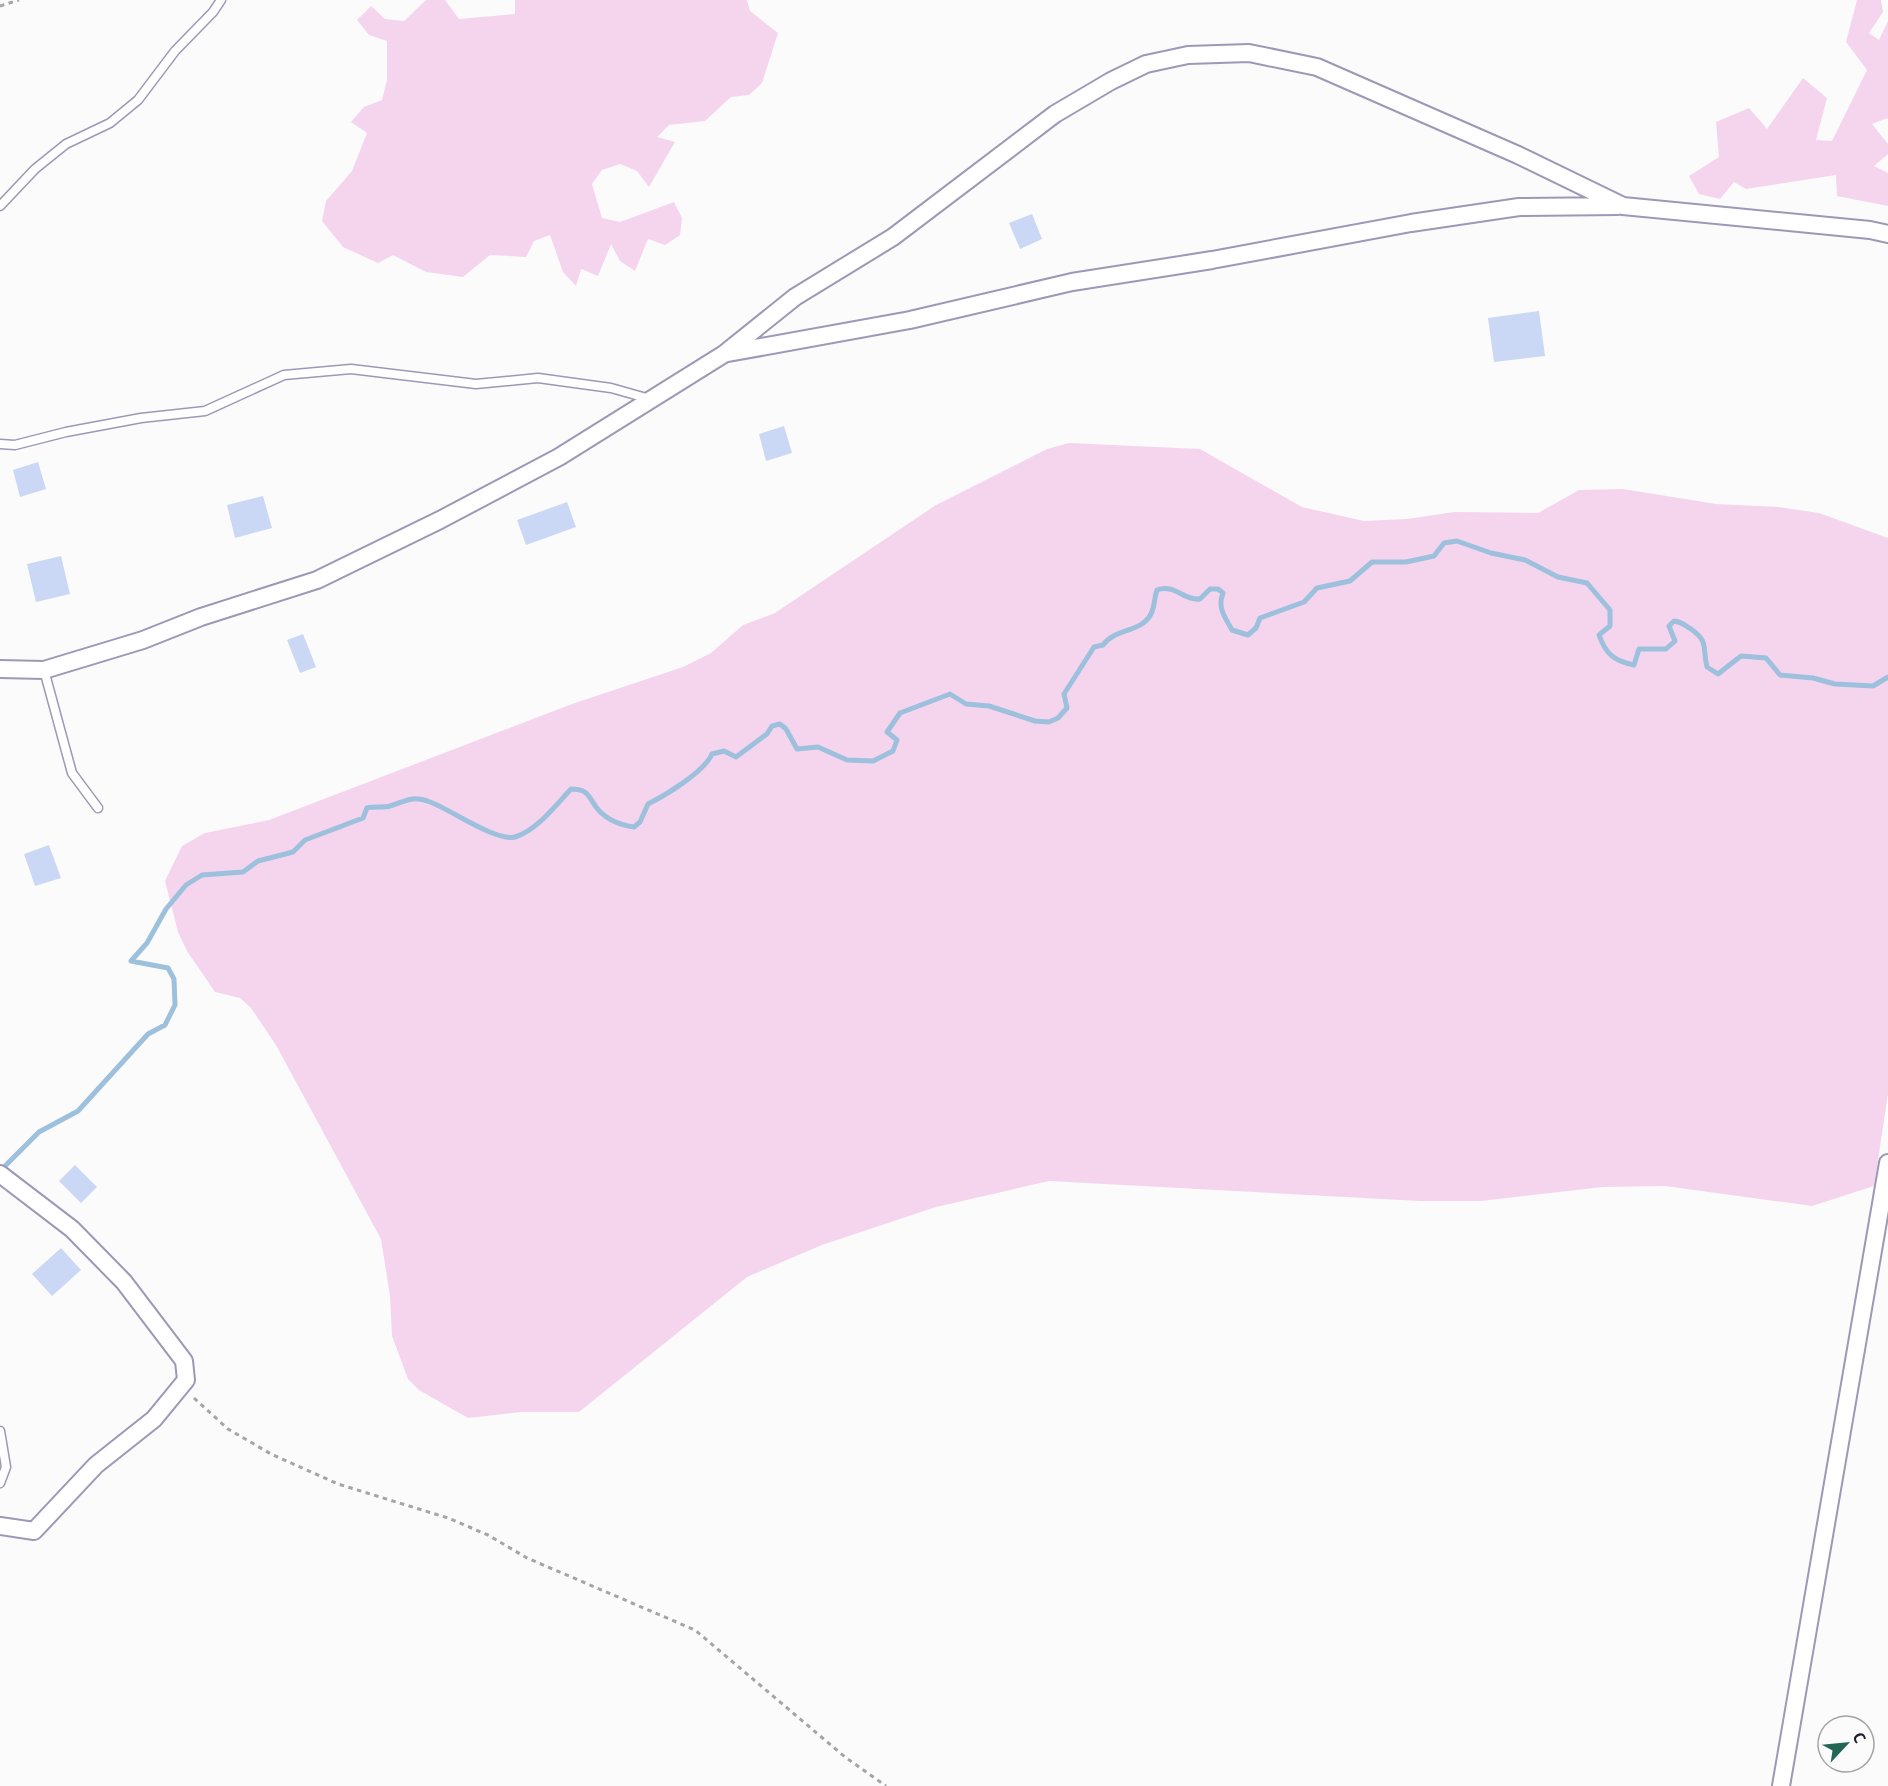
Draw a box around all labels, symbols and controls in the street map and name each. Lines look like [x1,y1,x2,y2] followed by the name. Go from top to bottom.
[1816,1714,1876,1774] north arrow
[1849,1729,1870,1746] text: С

